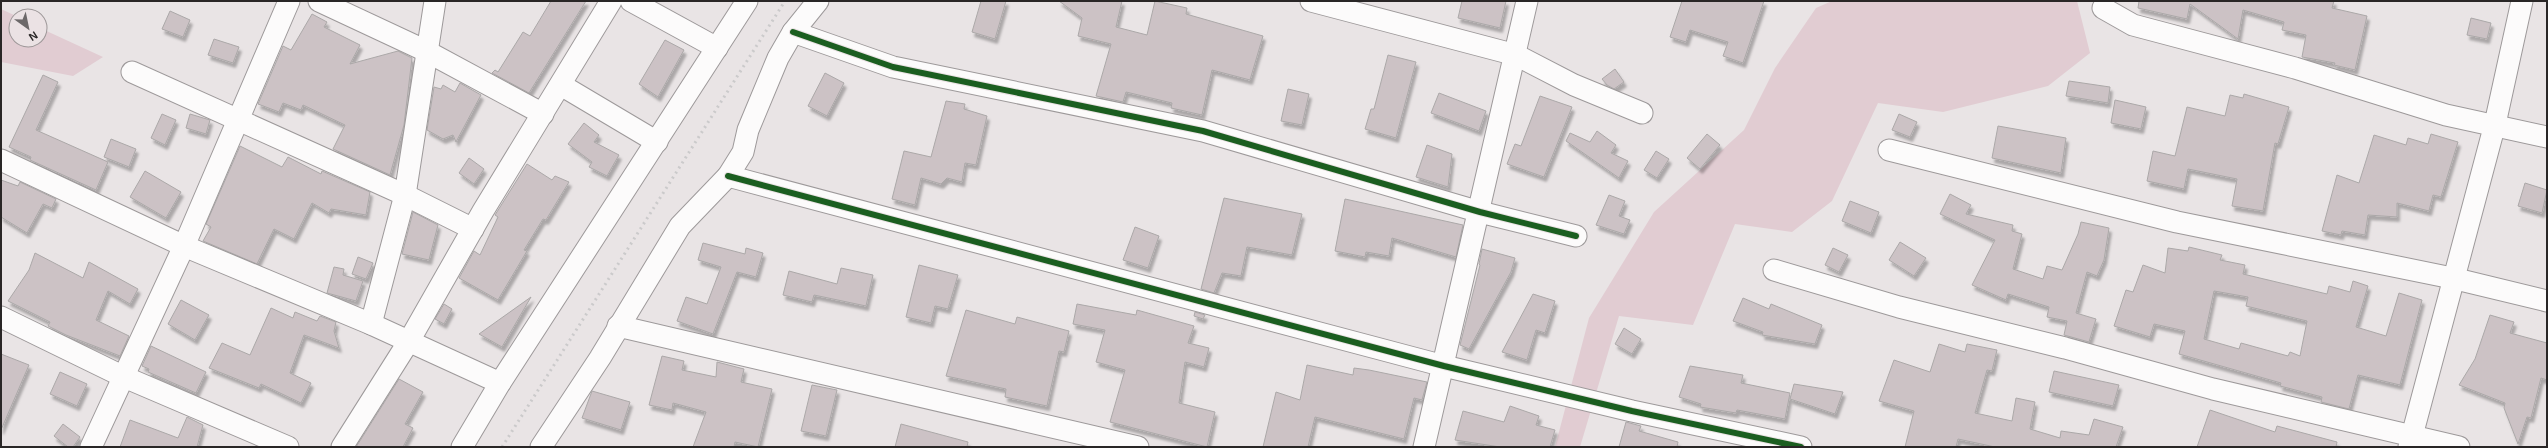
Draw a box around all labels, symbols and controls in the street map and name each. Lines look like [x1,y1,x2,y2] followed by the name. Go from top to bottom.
[8,8,48,48] north arrow
[27,29,40,44] text: N

